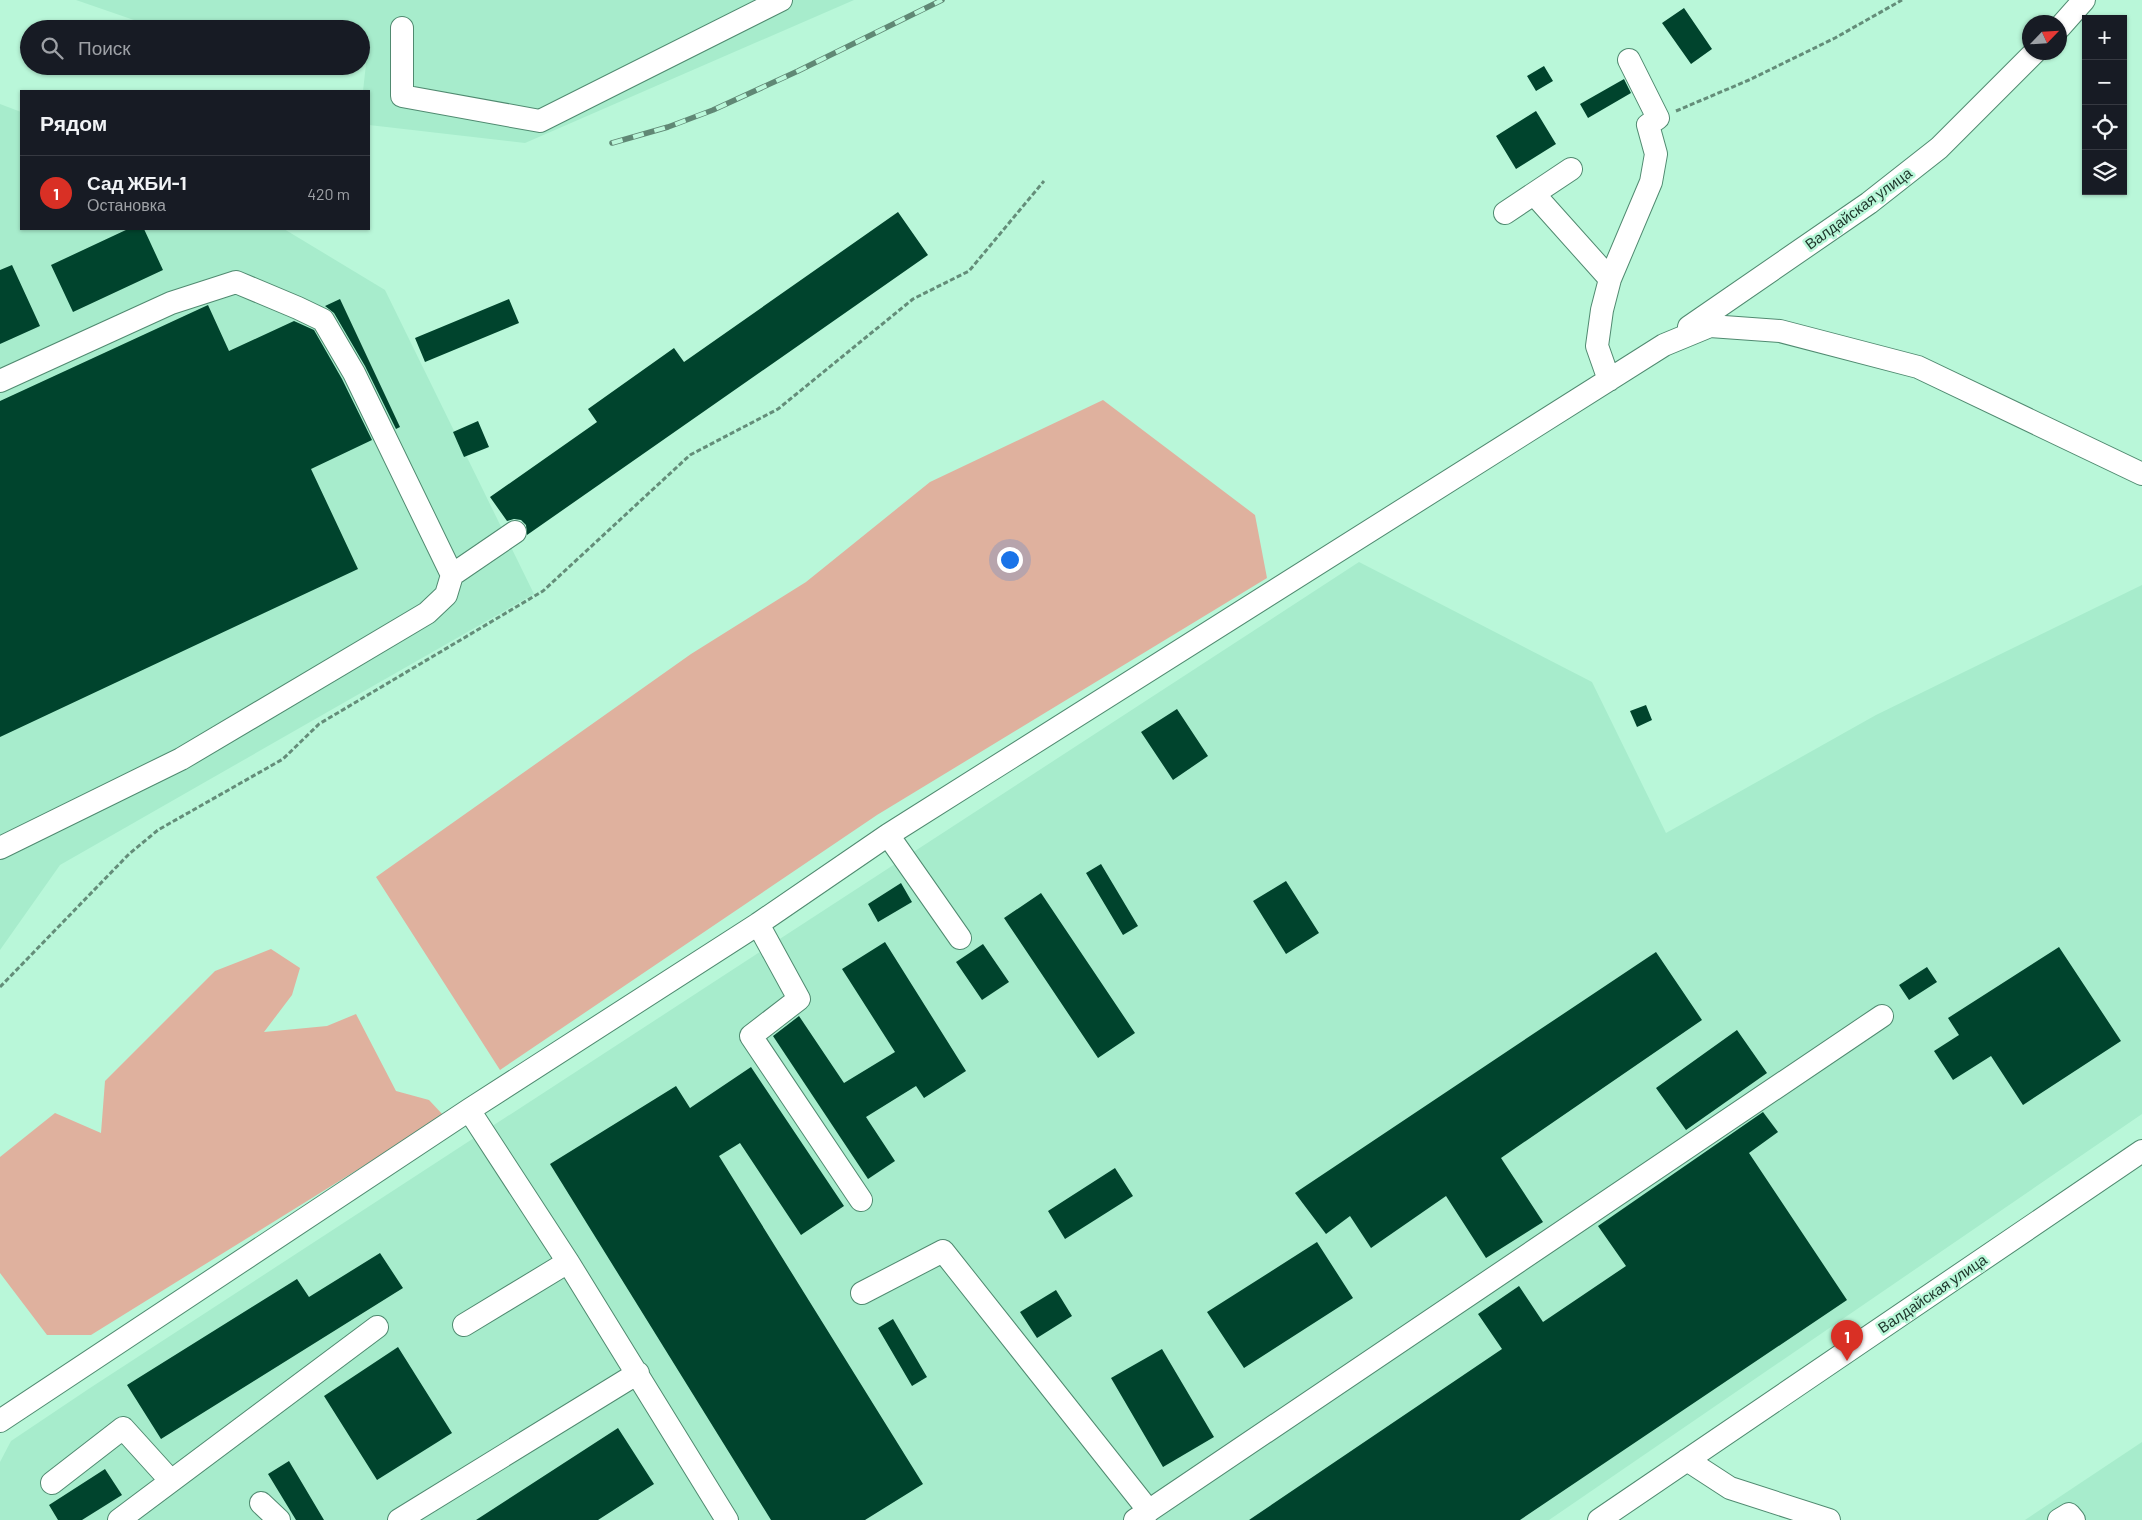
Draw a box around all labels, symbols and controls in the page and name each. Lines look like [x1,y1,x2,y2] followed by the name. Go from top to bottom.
[2022,15,2067,60] north arrow
[2082,15,2127,195] map controls
[2082,15,2127,60] button: +
[20,20,370,75] search box
[38,34,66,62] icon: search
[78,36,131,59] text: Поиск
[2082,60,2127,105] button: −
[2082,105,2127,150] button: locate
[40,110,107,135] text: Рядом
[2082,150,2127,195] button: layers
[1801,163,1915,253] street label: Валдайская улица
[87,171,186,194] text: Сад ЖБИ-1
[53,184,59,203] text: 1
[307,184,350,203] text: 420 m
[87,195,166,214] text: Остановка
[997,547,1023,573] your location
[1874,1249,1990,1336] street label: Валдайская улица
[1831,1320,1863,1361] pin: 1

